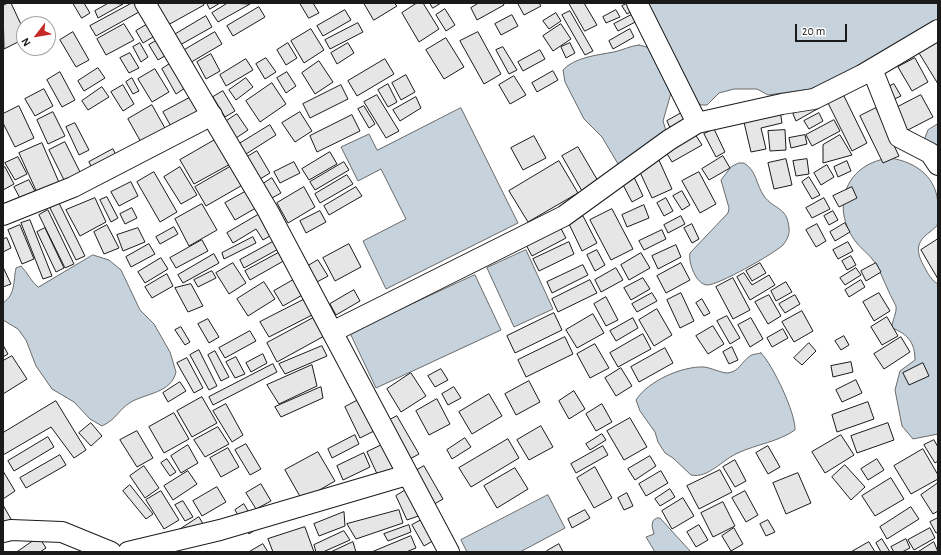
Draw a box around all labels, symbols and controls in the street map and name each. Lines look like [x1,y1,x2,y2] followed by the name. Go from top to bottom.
[16,16,56,56] north arrow
[797,16,849,42] scale bar
[802,25,825,37] text: 20 m
[19,36,33,48] text: N

